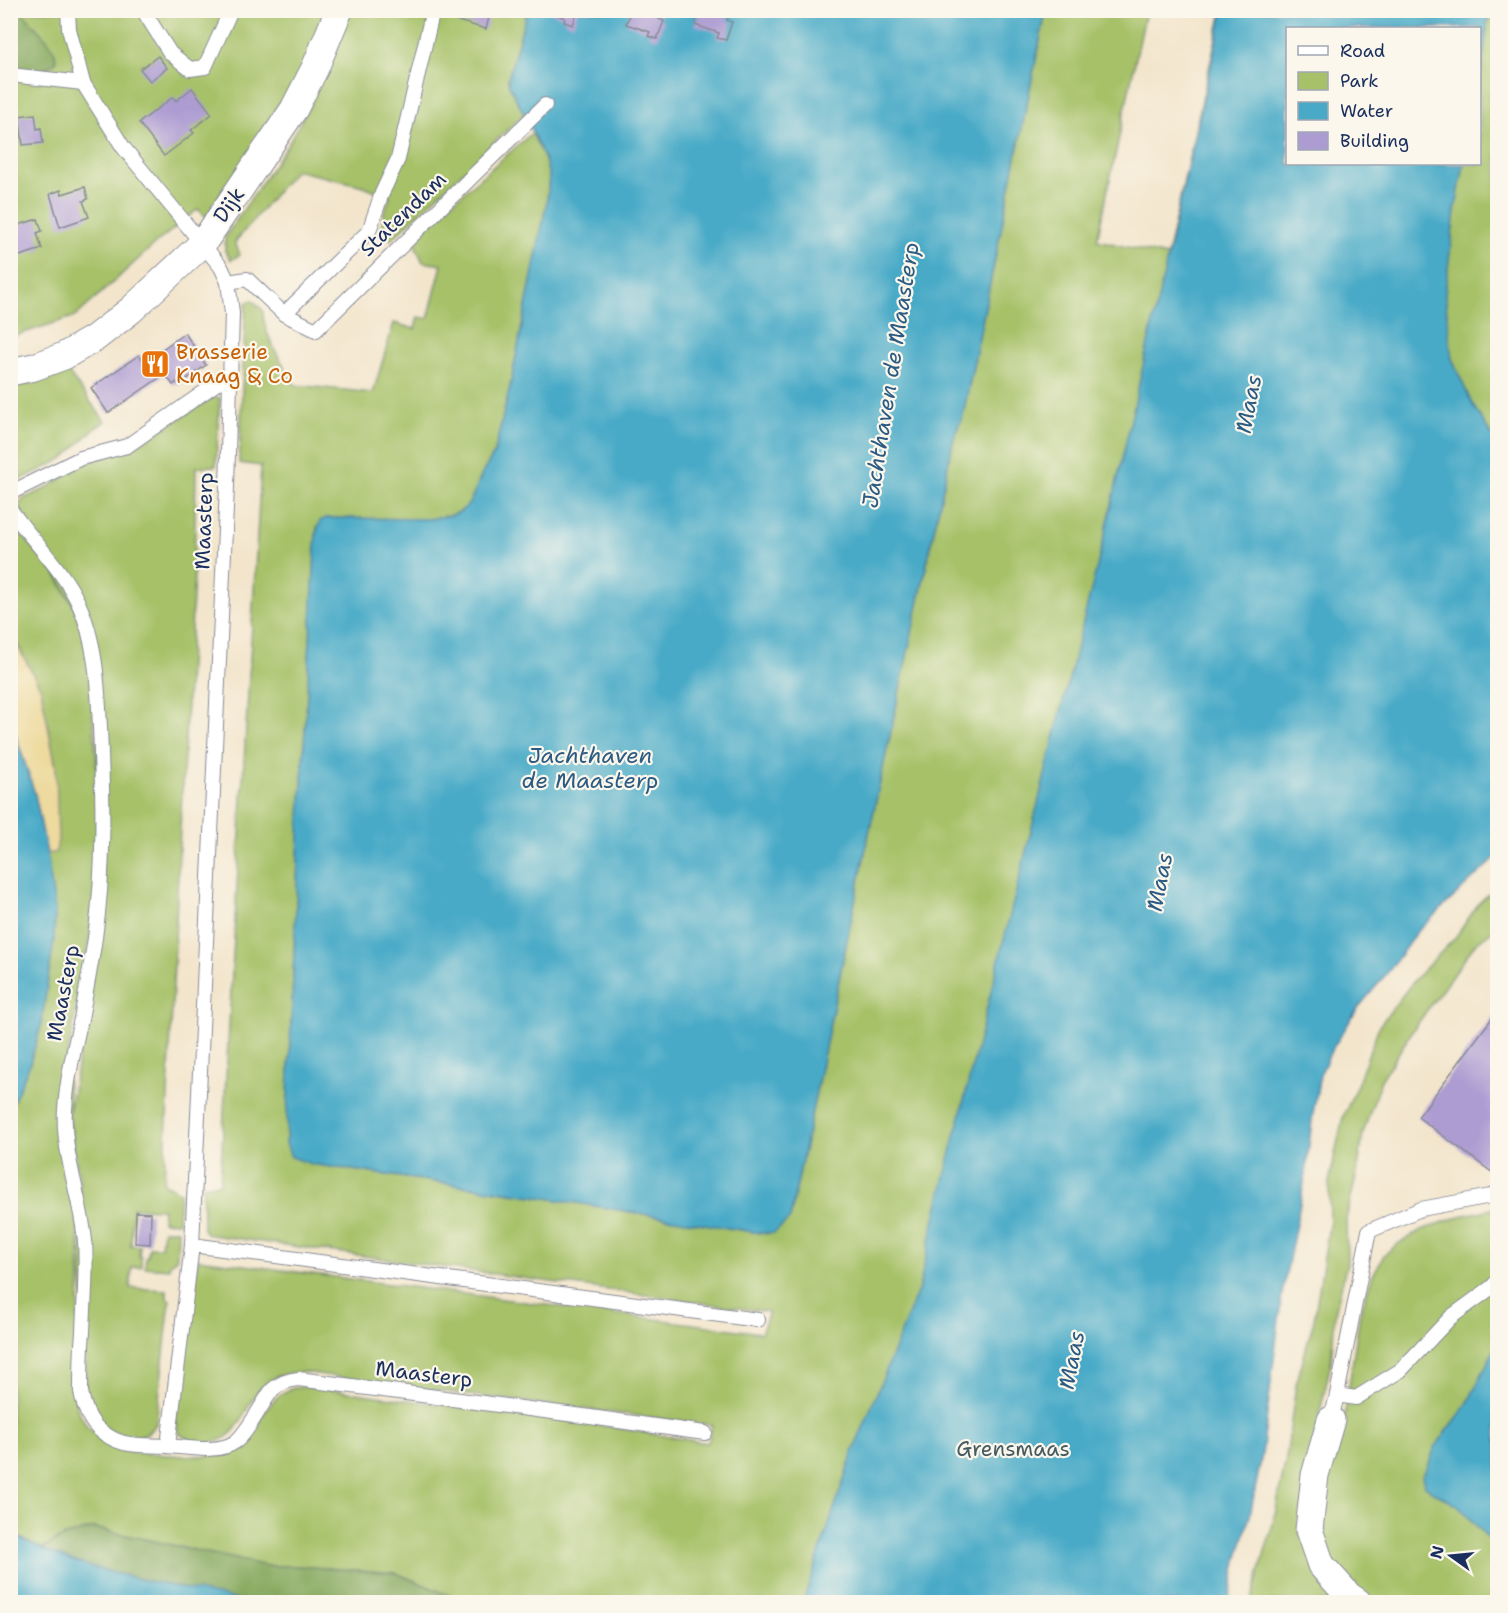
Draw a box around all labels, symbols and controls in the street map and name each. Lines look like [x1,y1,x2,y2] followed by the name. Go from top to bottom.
[1286,27,1481,165] legend
[1340,39,1385,63] text: Road
[1340,69,1379,93] text: Park
[1340,99,1393,123] text: Water
[1340,129,1409,153] text: Building
[354,166,452,262] street label: Statendam
[207,182,251,228] street label: Dijk
[855,240,926,510] water label: Jachthaven de Maasterp
[176,338,293,390] place label: Brasserie Knaag & Co
[139,348,171,380] restaurant icon: Brasserie Knaag & Co
[1229,372,1268,436] water label: Maas
[188,472,220,570] street label: Maasterp
[522,741,658,795] water label: Jachthaven de Maasterp
[1140,850,1179,914] water label: Maas
[40,942,86,1044] street label: Maasterp
[1052,1328,1091,1392] water label: Maas
[374,1354,474,1394] street label: Maasterp
[956,1435,1070,1463] park label: Grensmaas
[1421,1526,1481,1586] north arrow
[1425,1543,1449,1561] text: N

